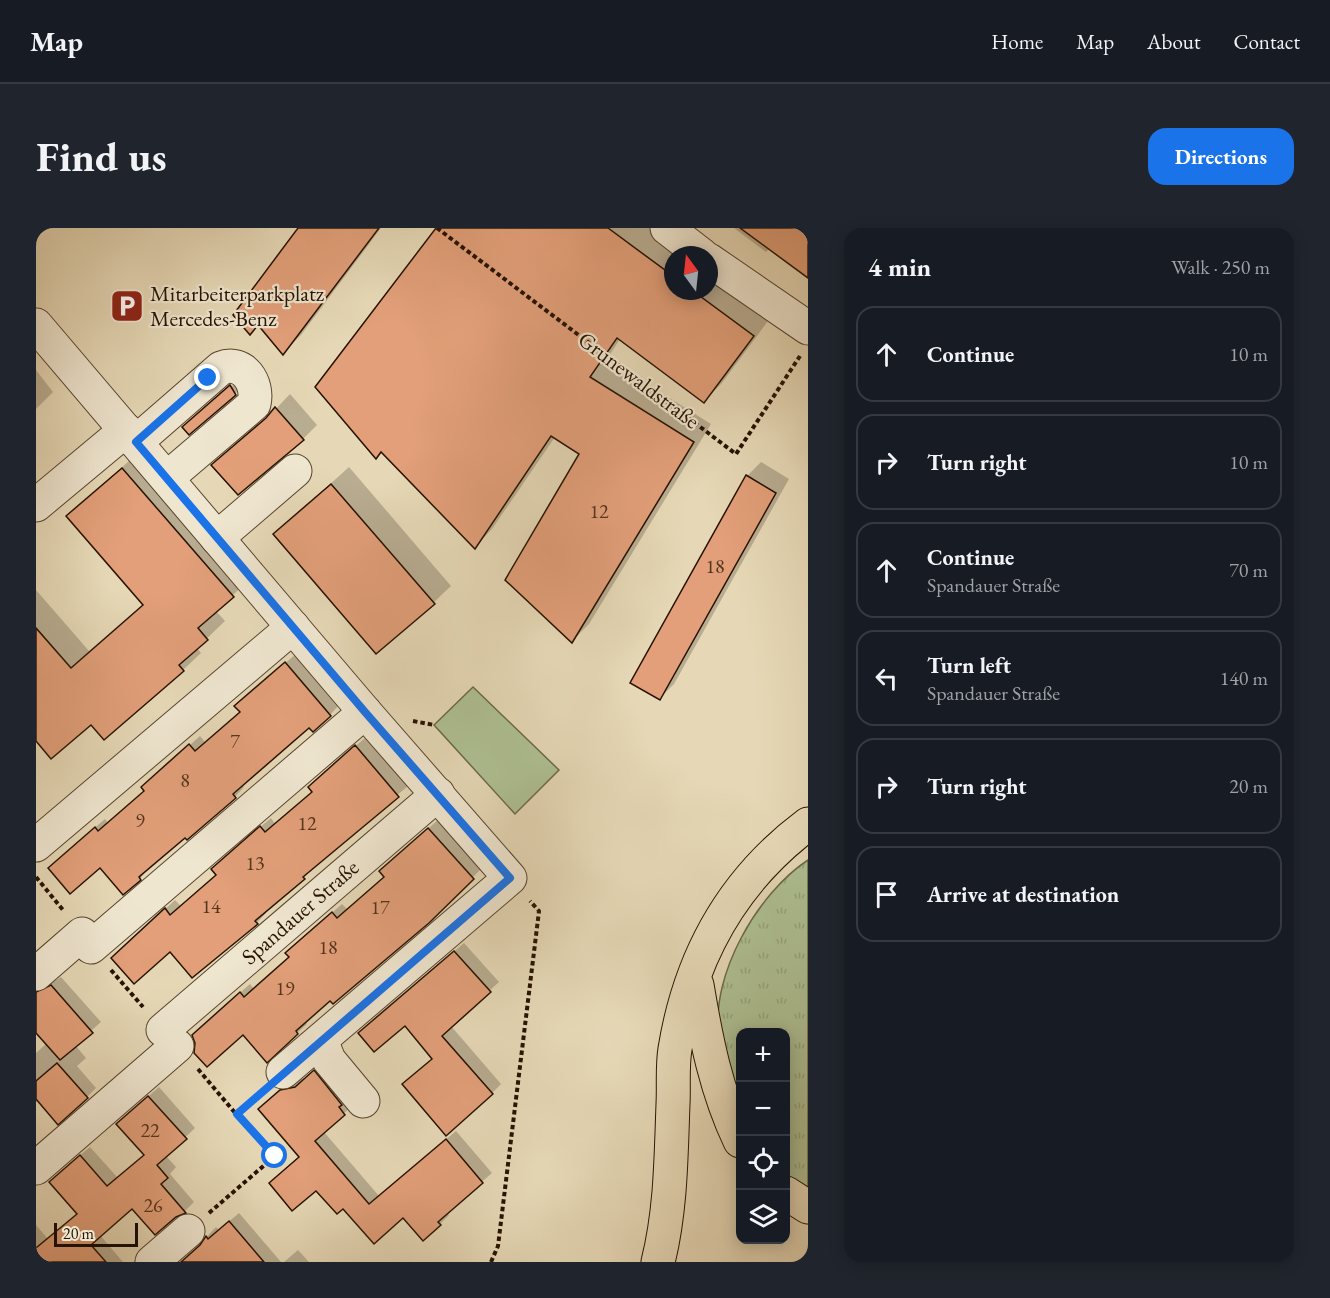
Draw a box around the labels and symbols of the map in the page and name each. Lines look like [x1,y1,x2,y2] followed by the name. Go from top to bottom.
[664,246,718,300] north arrow
[150,279,325,333] place label: Mitarbeiterparkplatz Mercedes-Benz
[109,288,145,324] parking icon: Mitarbeiterparkplatz Mercedes-Benz
[572,325,706,435] street label: Grunewaldstraße
[194,364,220,390] route end
[589,498,609,524] house number: 12
[705,553,725,579] house number: 18
[230,728,240,754] house number: 7
[180,767,190,793] house number: 8
[135,807,145,833] house number: 9
[297,810,317,836] house number: 12
[245,850,265,876] house number: 13
[235,853,365,971] street label: Spandauer Straße
[201,893,221,919] house number: 14
[370,894,390,920] house number: 17
[318,934,338,960] house number: 18
[275,975,295,1001] house number: 19
[140,1117,160,1143] house number: 22
[261,1142,287,1168] route start
[143,1192,163,1218] house number: 26
[54,1220,138,1248] scale bar

